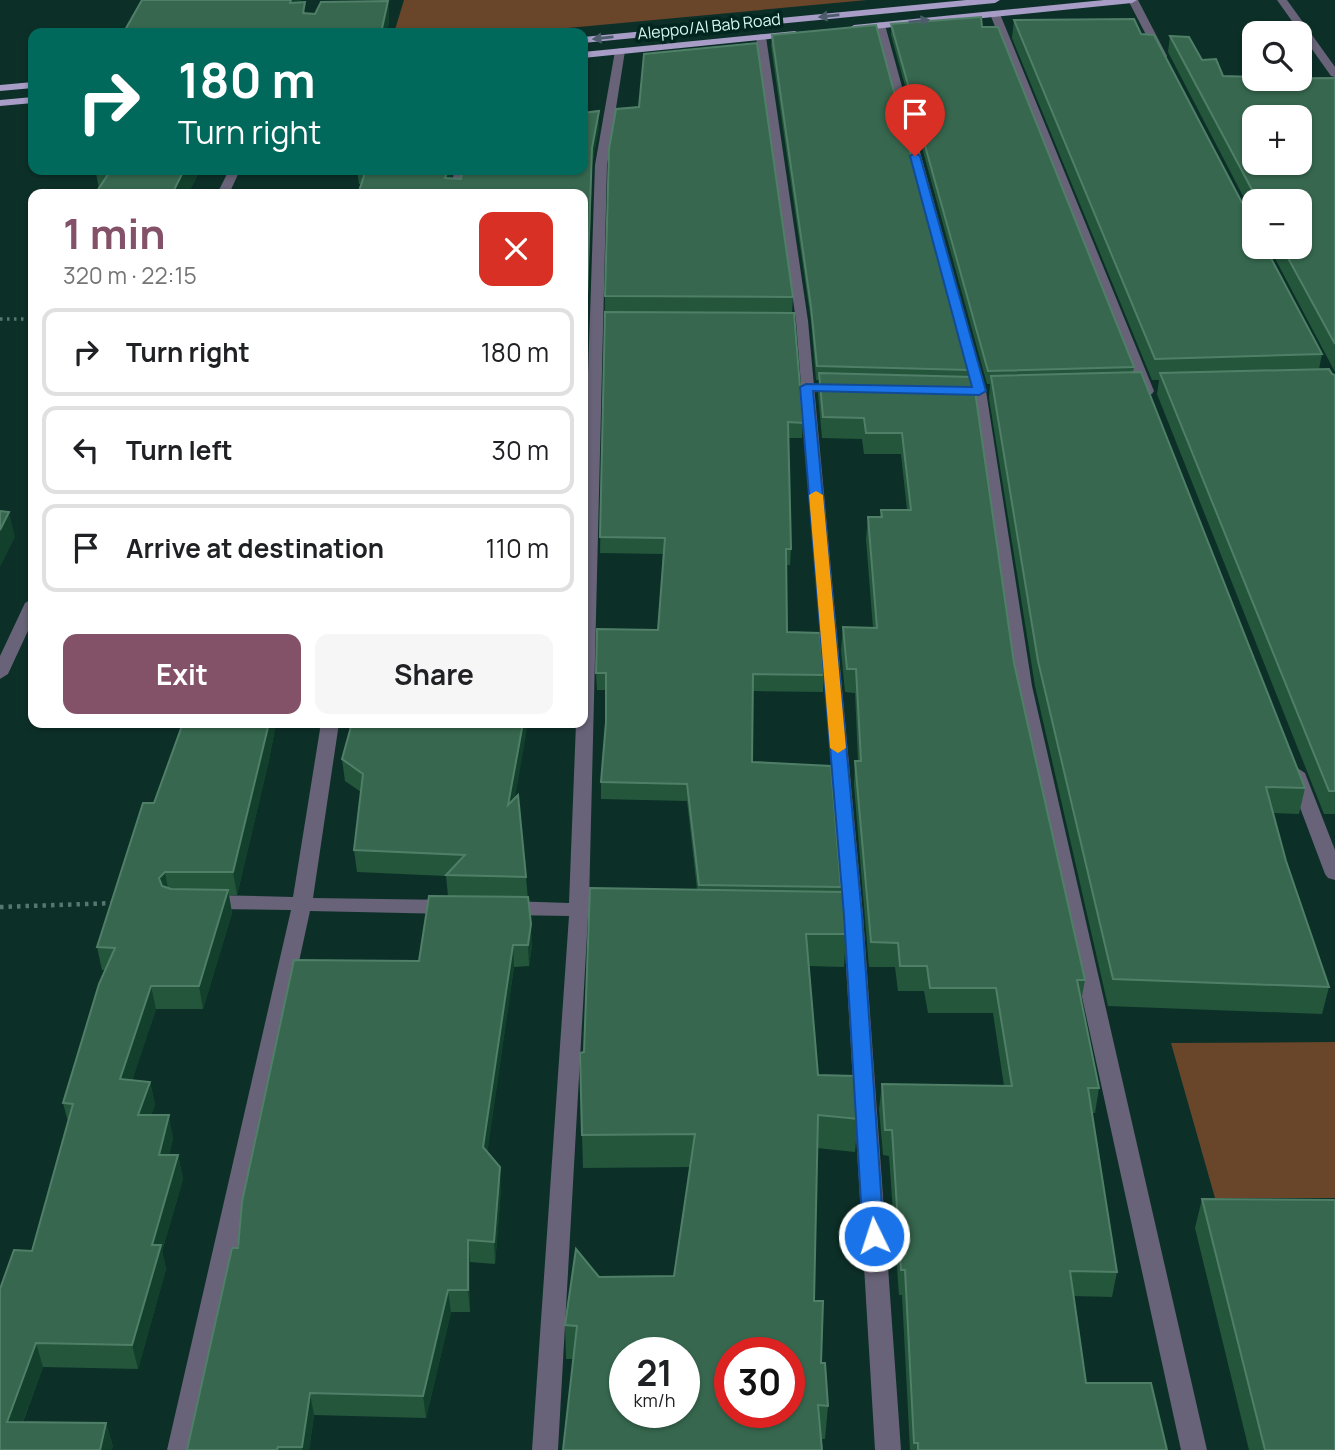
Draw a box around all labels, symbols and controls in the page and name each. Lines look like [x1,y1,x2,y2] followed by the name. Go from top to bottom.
[636,8,782,44] street label: Aleppo/Al Bab Road
[818,11,840,22] one-way arrow
[908,16,930,27] one-way arrow
[1242,21,1312,259] map controls
[1242,21,1312,91] button: search
[592,33,614,44] one-way arrow
[178,46,316,113] text: 180 m
[63,56,154,147] icon: right
[885,84,945,156] pin
[896,95,934,133] icon: arrive
[1242,105,1312,175] button: +
[178,110,321,154] text: Turn right
[1242,189,1312,259] button: −
[63,204,166,262] text: 1 min
[479,212,553,286] button: close
[63,259,197,291] text: 320 m · 22:15
[67,333,105,371] icon: right
[126,334,250,370] text: Turn right
[481,334,549,370] text: 180 m
[67,431,105,469] icon: left
[126,432,233,468] text: Turn left
[492,432,549,468] text: 30 m
[67,529,105,567] icon: arrive
[126,530,384,566] text: Arrive at destination
[486,530,549,566] text: 110 m
[63,634,301,714] button: Exit
[315,634,553,714] button: Share
[837,1199,911,1273] position arrow
[714,1337,805,1428] speed limit sign: 30
[636,1349,673,1397] text: 21
[634,1388,675,1412] text: km/h

